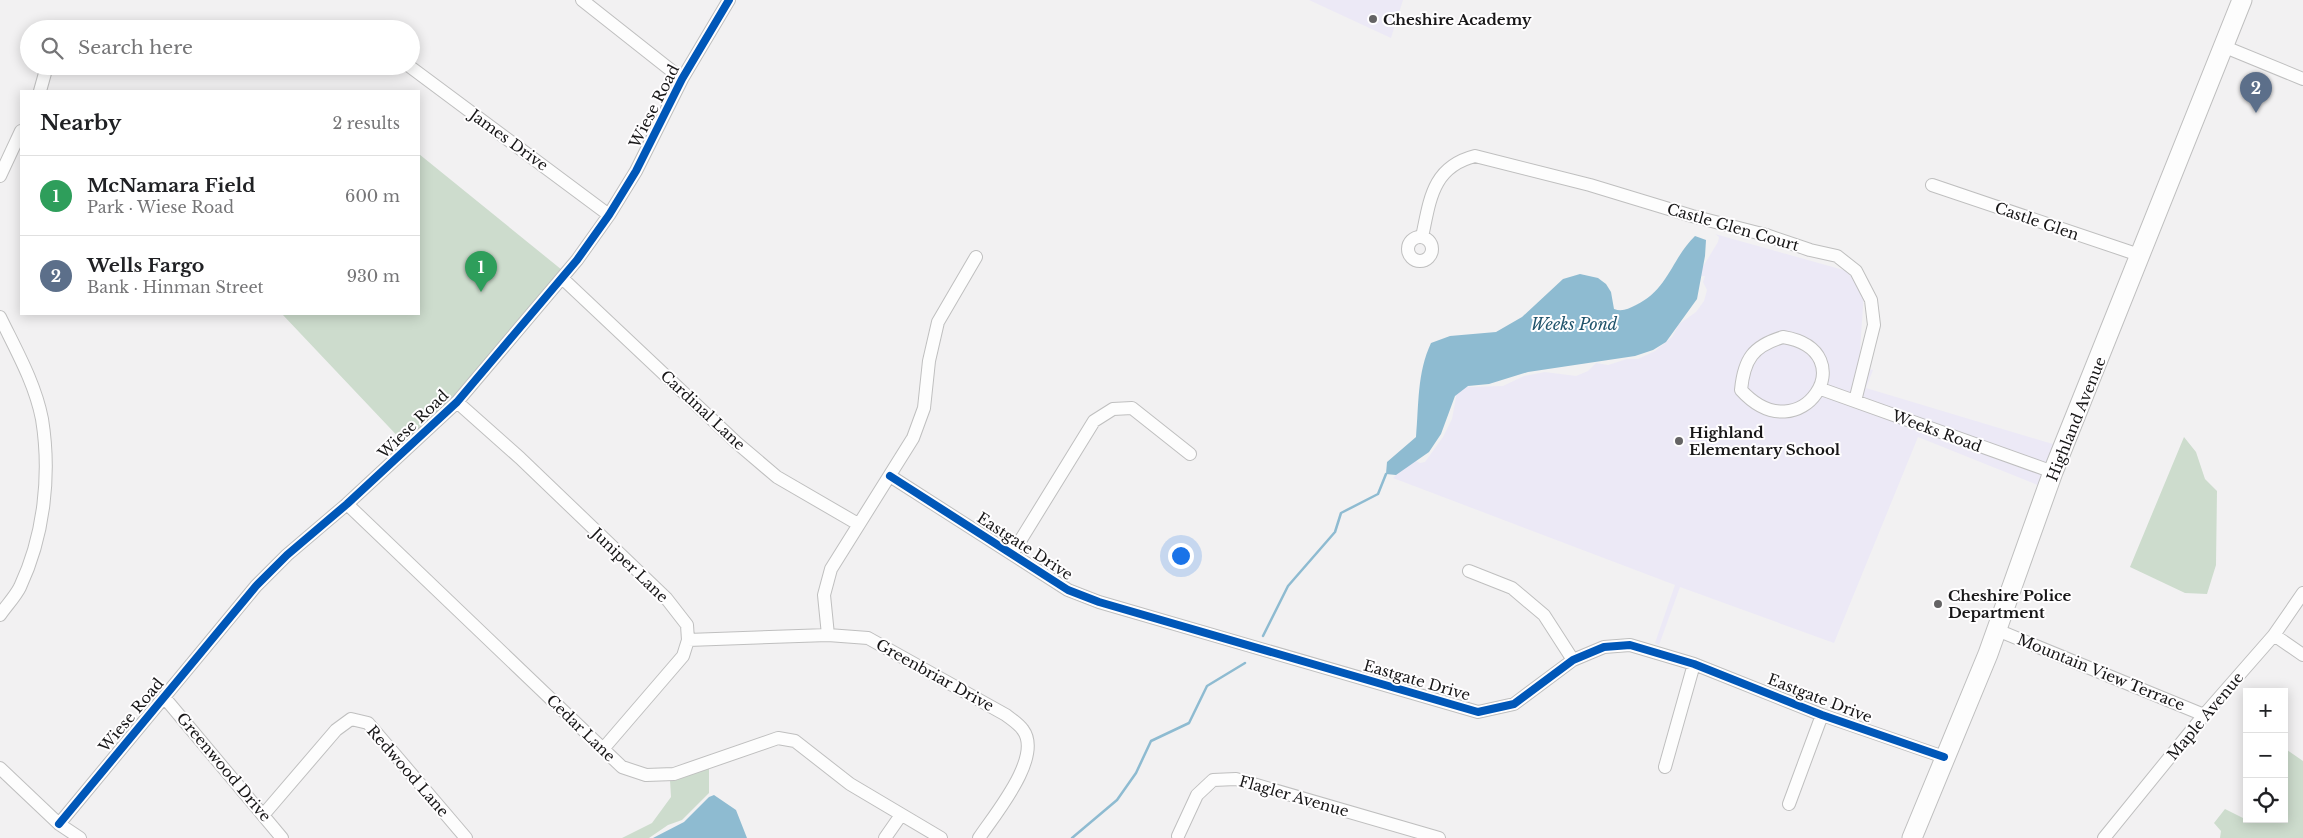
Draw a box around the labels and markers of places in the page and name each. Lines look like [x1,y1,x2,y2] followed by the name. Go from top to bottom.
[1383,10,1532,29] place label: Cheshire Academy
[1367,13,1379,25] marker: Cheshire Academy
[2240,72,2272,113] pin: 2
[465,251,497,292] pin: 1
[1689,423,1841,459] place label: Highland Elementary School
[1673,435,1685,447] marker: Highland Elementary School
[1948,586,2072,622] place label: Cheshire Police Department
[1932,598,1944,610] marker: Cheshire Police Department

